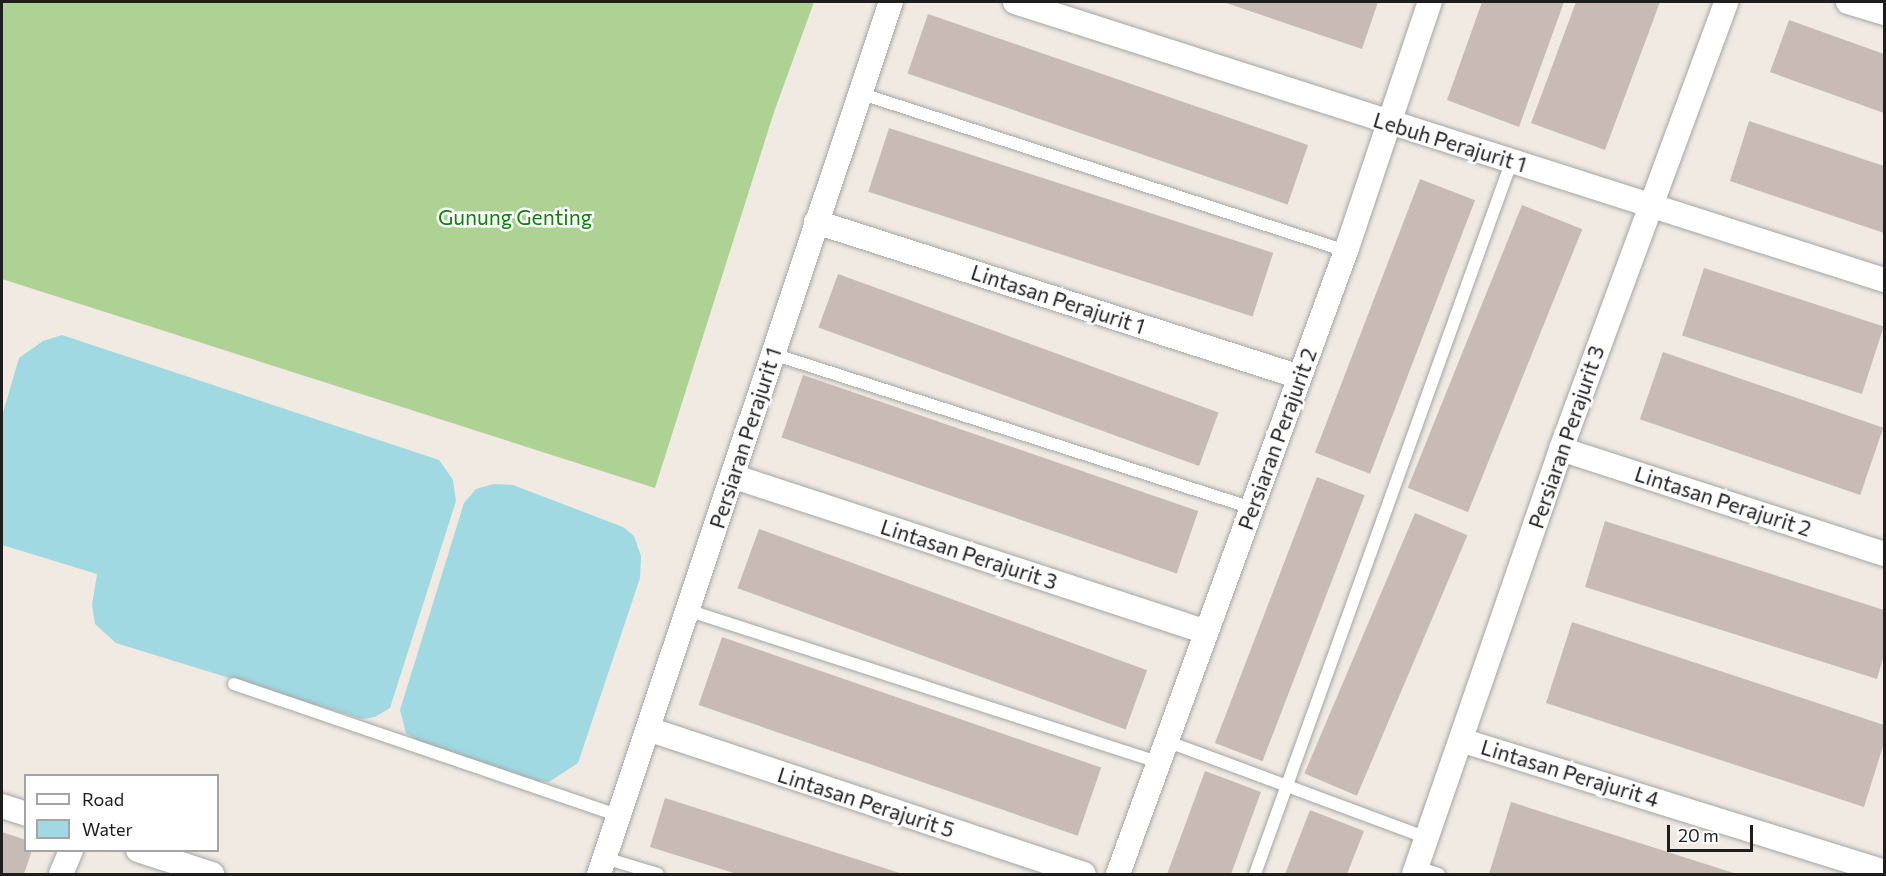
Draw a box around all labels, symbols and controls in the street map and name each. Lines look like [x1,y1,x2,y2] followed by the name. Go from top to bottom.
[1370,107,1530,177] street label: Lebuh Perajurit 1
[438,204,592,230] park label: Gunung Genting
[968,259,1148,339] street label: Lintasan Perajurit 1
[1523,342,1609,532] street label: Persiaran Perajurit 3
[704,344,786,532] street label: Persiaran Perajurit 1
[1232,345,1322,533] street label: Persiaran Perajurit 2
[1632,461,1814,541] street label: Lintasan Perajurit 2
[878,514,1060,594] street label: Lintasan Perajurit 3
[1478,734,1662,812] street label: Lintasan Perajurit 4
[774,762,958,842] street label: Lintasan Perajurit 5
[24,774,219,852] legend
[82,788,124,810] text: Road
[1670,813,1756,851] scale bar
[82,818,133,840] text: Water
[1678,824,1719,846] text: 20 m

